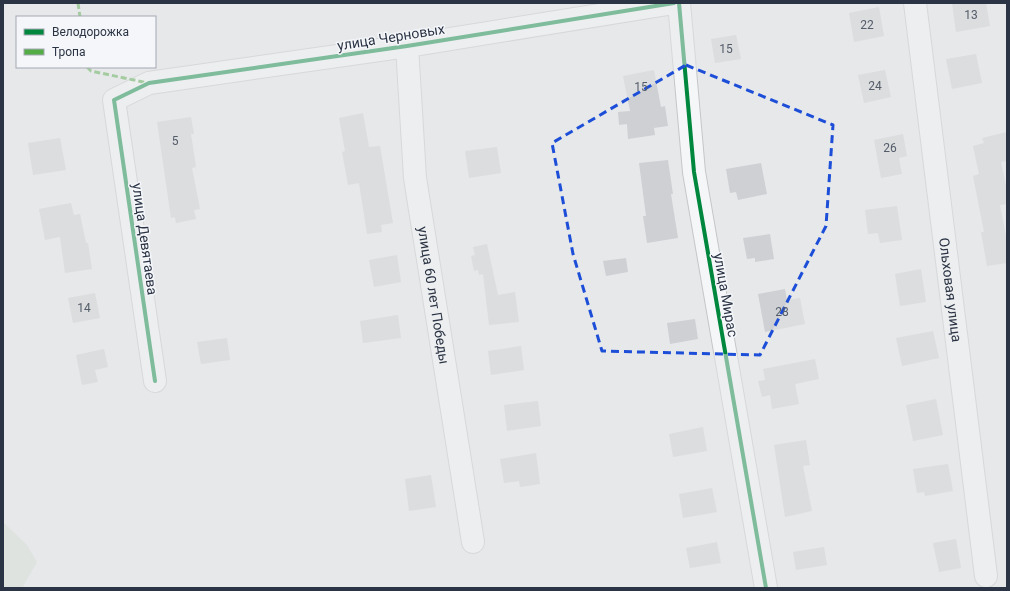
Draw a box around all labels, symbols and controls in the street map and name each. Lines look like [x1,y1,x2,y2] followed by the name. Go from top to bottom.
[964,8,978,22] house number: 13
[16,16,156,68] legend
[860,18,874,32] house number: 22
[336,21,446,53] street label: улица Черновых
[52,25,129,39] text: Велодорожка
[719,42,733,56] house number: 15
[52,45,86,59] text: Тропа
[868,79,882,93] house number: 24
[634,80,648,94] house number: 15
[172,134,179,148] house number: 5
[883,141,897,155] house number: 26
[129,182,161,296] street label: улица Девятаева
[415,225,453,365] street label: улица 60 лет Победы
[936,237,965,343] street label: Ольховая улица
[711,252,741,338] street label: улица Мирас
[77,301,91,315] house number: 14
[775,305,789,319] house number: 28

